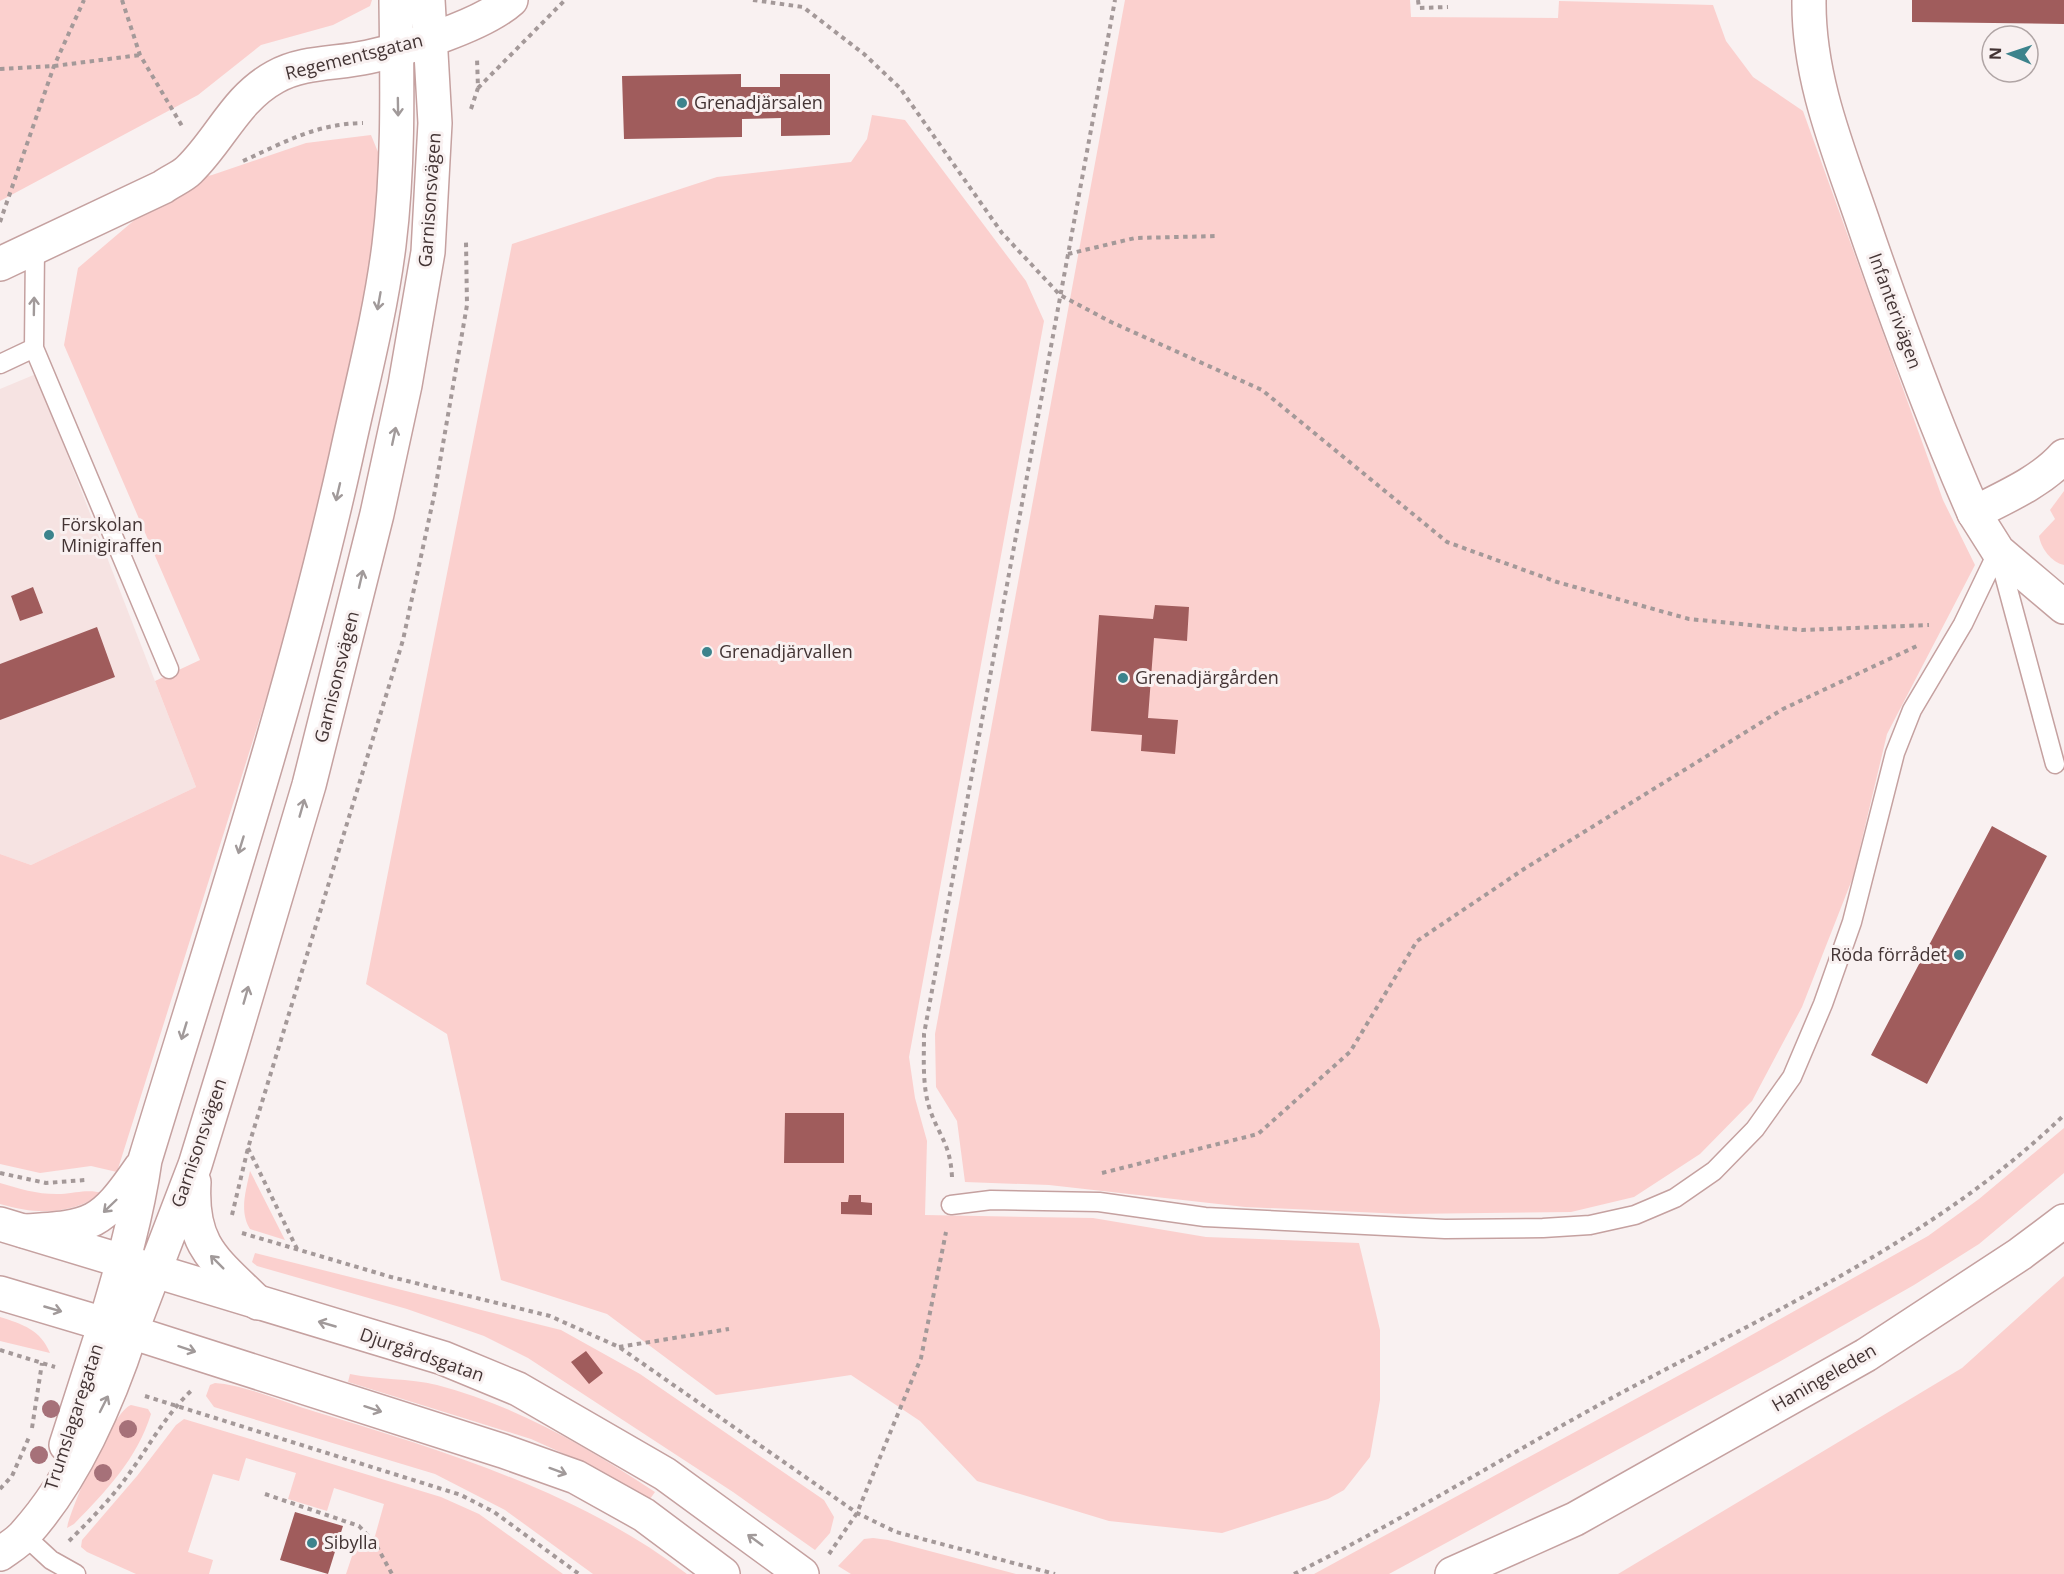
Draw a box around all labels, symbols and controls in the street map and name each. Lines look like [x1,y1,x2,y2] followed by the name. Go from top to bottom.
[1980,24,2040,84] north arrow
[282,27,425,85] street label: Regementsgatan
[1984,47,2006,60] text: N
[694,90,823,114] place label: Grenadjärsalen
[675,96,689,110] marker: Grenadjärsalen
[392,97,404,117] one-way arrow
[412,132,446,268] street label: Garnisonsvägen
[1864,249,1928,372] street label: Infanterivägen
[373,291,384,310] one-way arrow
[29,296,40,316] one-way arrow
[389,427,400,446] one-way arrow
[332,481,343,501] one-way arrow
[61,512,162,557] place label: Förskolan Minigiraffen
[42,528,56,542] marker: Förskolan Minigiraffen
[356,570,368,589] one-way arrow
[308,608,364,745] street label: Garnisonsvägen
[719,639,853,663] place label: Grenadjärvallen
[700,645,714,659] marker: Grenadjärvallen
[1135,665,1279,689] place label: Grenadjärgården
[1116,671,1130,685] marker: Grenadjärgården
[297,799,308,818] one-way arrow
[235,835,246,854] one-way arrow
[1830,942,1947,966] place label: Röda förrådet
[1952,948,1966,962] marker: Röda förrådet
[241,986,252,1005] one-way arrow
[178,1021,189,1040] one-way arrow
[165,1075,231,1210] street label: Garnisonsvägen
[102,1199,117,1214] one-way arrow
[209,1254,224,1269] one-way arrow
[43,1304,62,1315] one-way arrow
[318,1318,337,1329] one-way arrow
[357,1322,488,1387] street label: Djurgårdsgatan
[1767,1338,1880,1417] street label: Haningeleden
[38,1340,108,1493] street label: Trumslagaregatan
[177,1345,196,1356] one-way arrow
[99,1395,110,1413] one-way arrow
[363,1404,382,1415] one-way arrow
[548,1466,567,1477] one-way arrow
[324,1530,378,1554] place label: Sibylla
[747,1533,763,1546] one-way arrow
[305,1536,319,1550] marker: Sibylla

